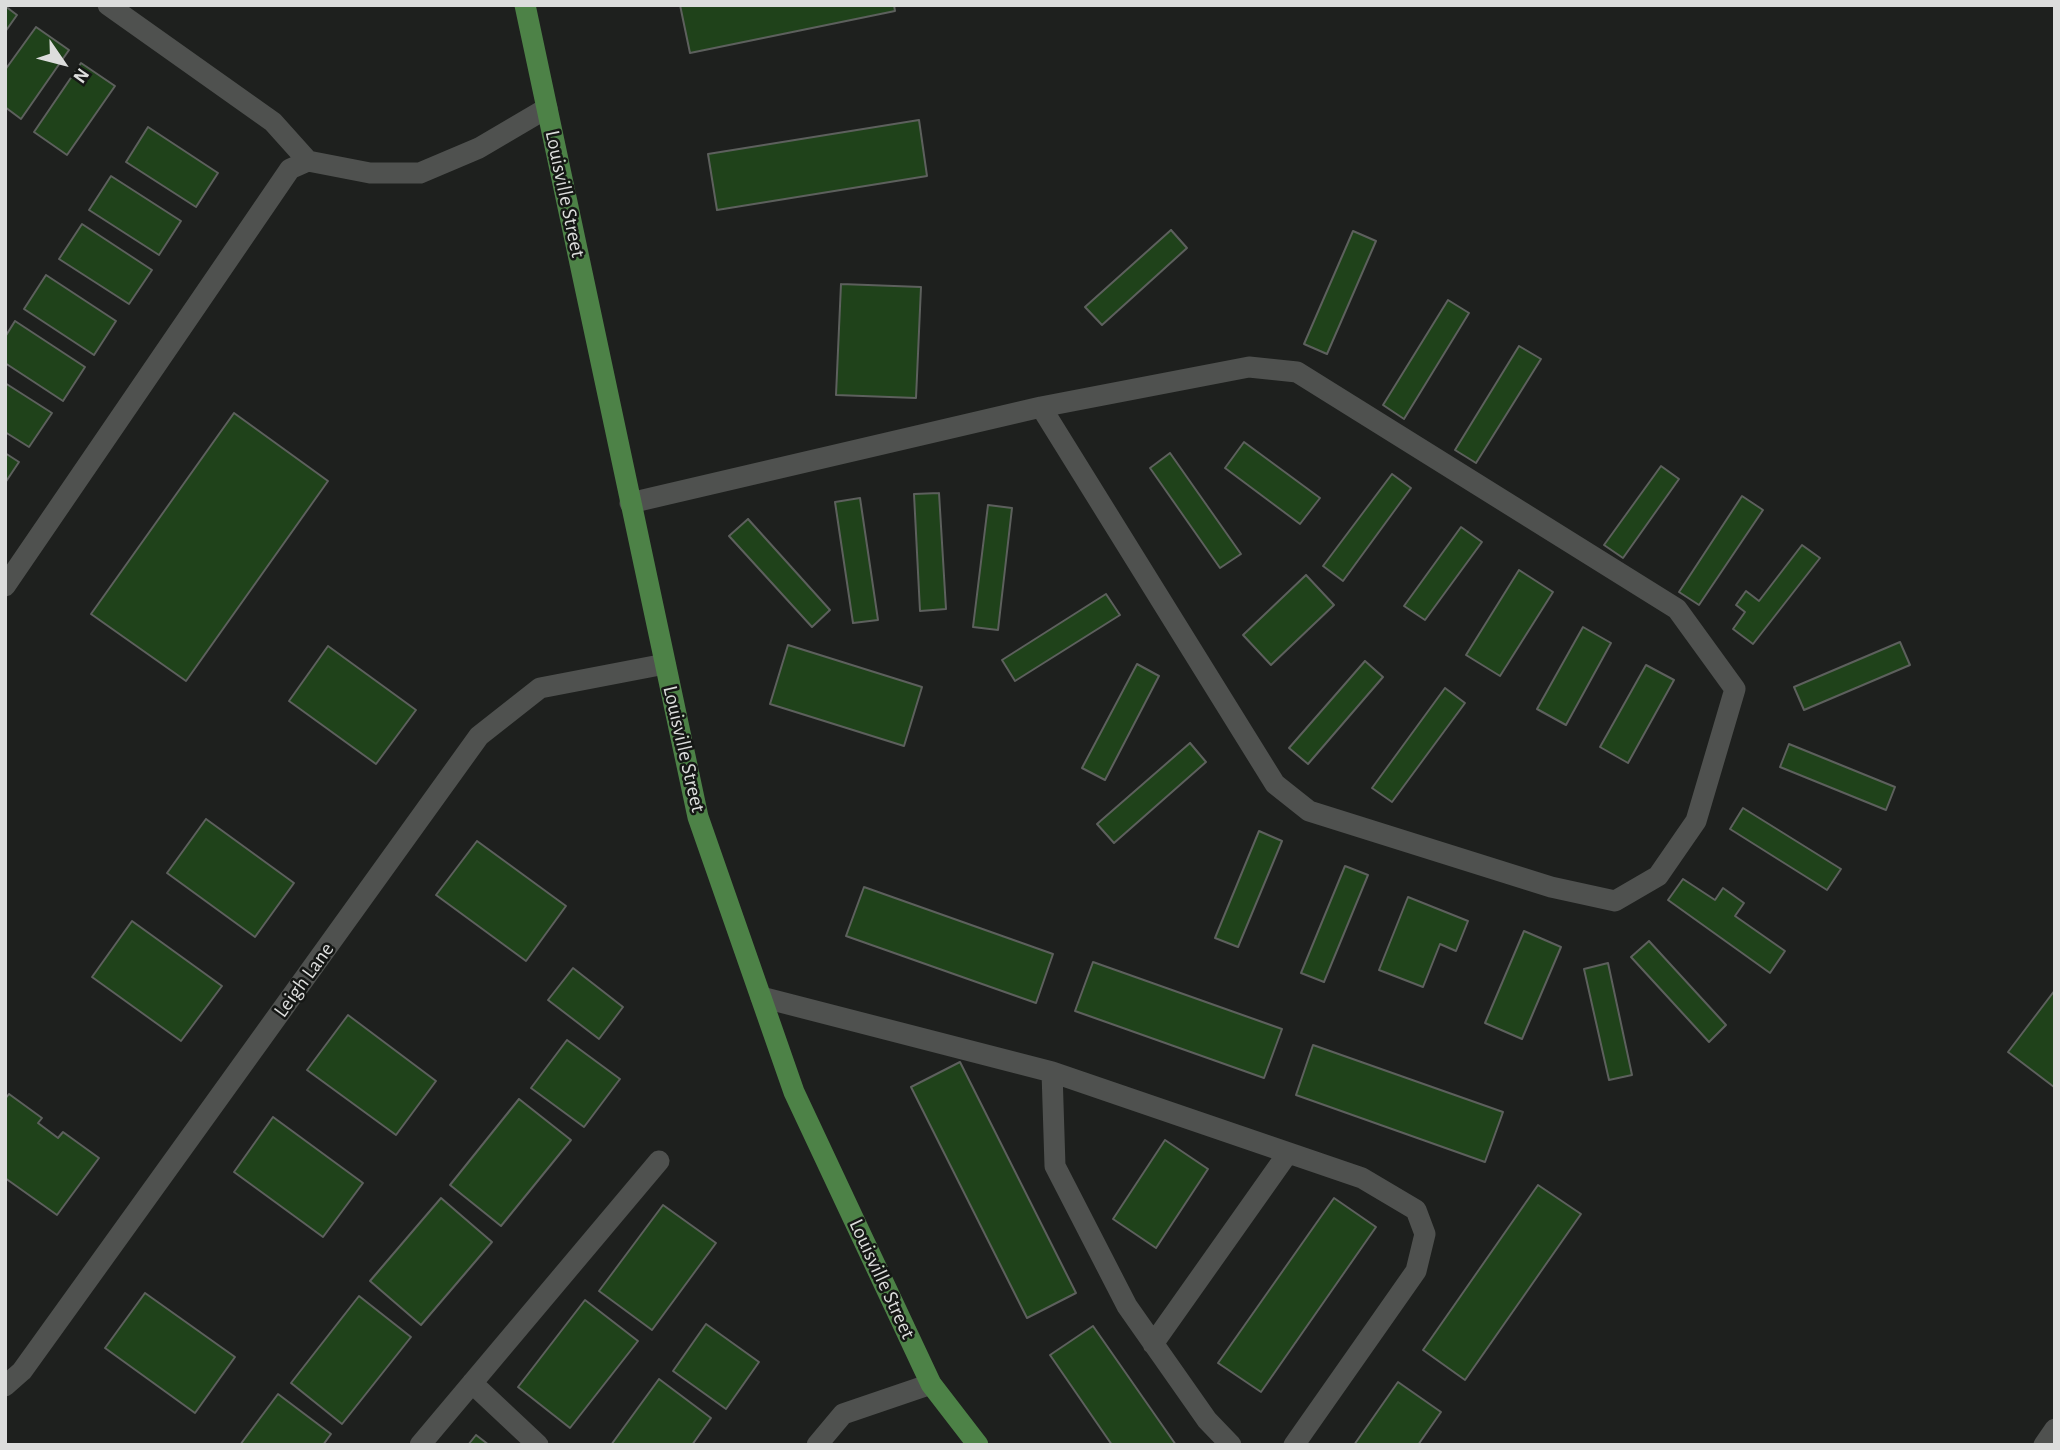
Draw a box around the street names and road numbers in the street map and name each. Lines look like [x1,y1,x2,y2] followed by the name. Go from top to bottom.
[539,128,591,260] street label: Louisville Street
[657,683,711,815] street label: Louisville Street
[268,938,340,1022] street label: Leigh Lane
[843,1215,921,1343] street label: Louisville Street

